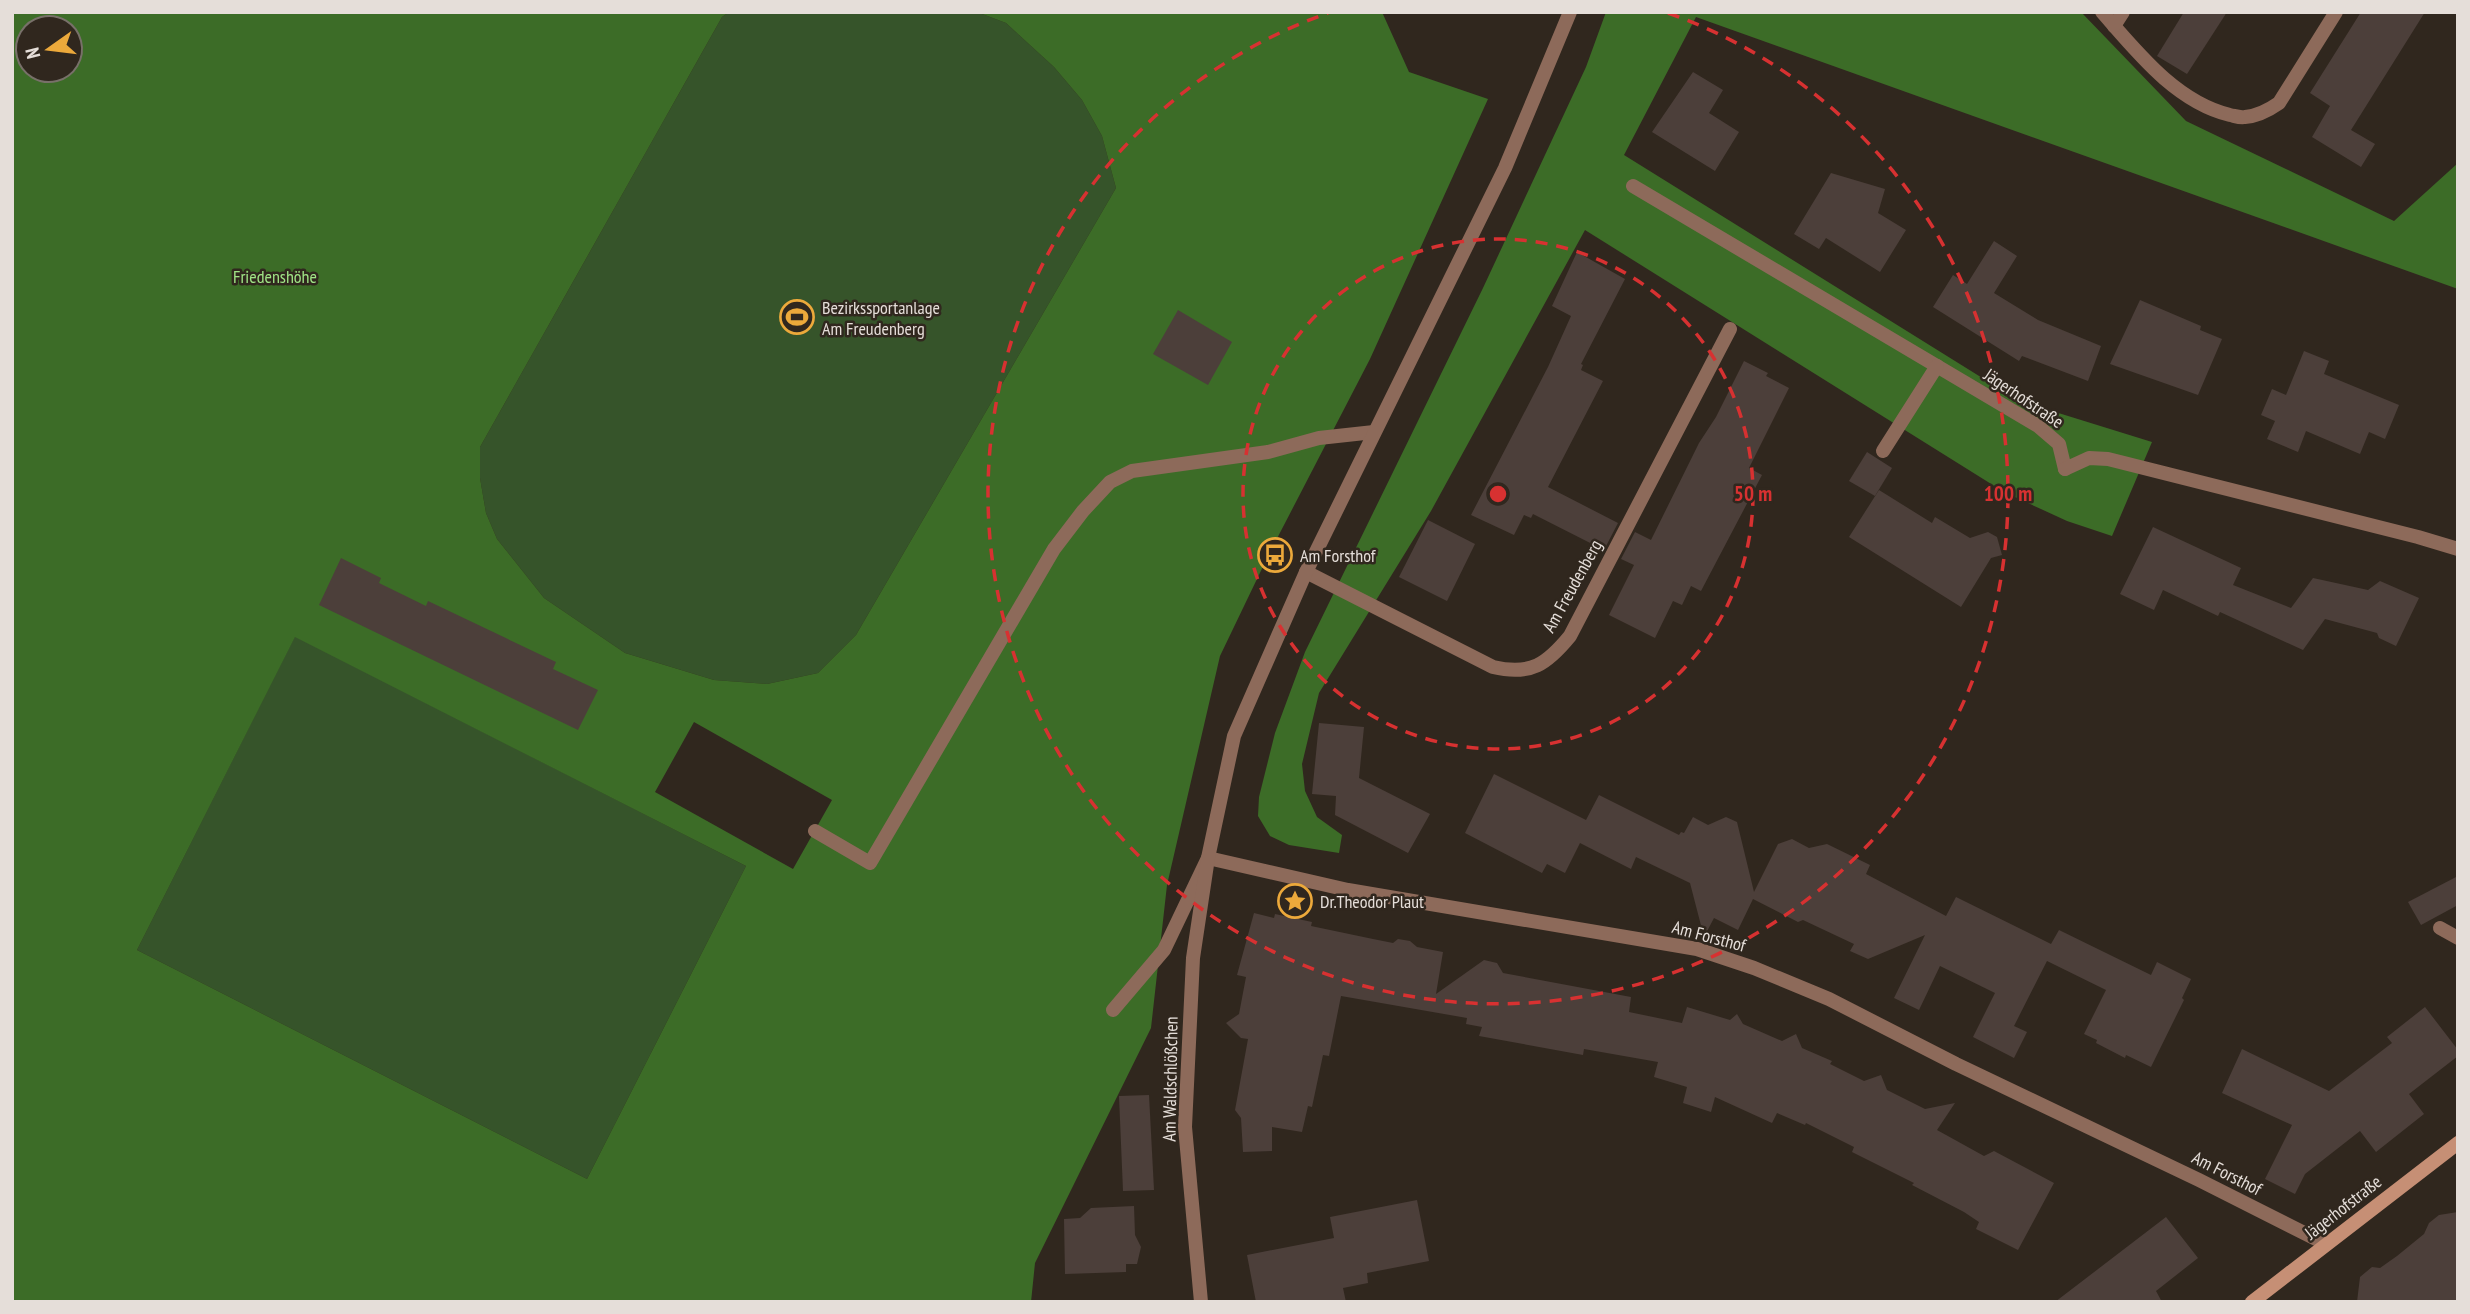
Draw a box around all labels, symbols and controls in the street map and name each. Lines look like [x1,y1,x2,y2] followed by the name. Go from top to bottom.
[14,14,84,84] north arrow
[20,45,45,61] text: N
[233,265,317,288] park label: Friedenshöhe
[822,296,940,340] place label: Bezirkssportanlage Am Freudenberg
[778,298,816,336] sports icon: Bezirkssportanlage Am Freudenberg
[1979,362,2068,433] street label: Jägerhofstraße
[1734,480,1772,507] text: 50 m
[1984,480,2032,507] text: 100 m
[1486,482,1510,506] centre of rings
[1537,535,1607,637] street label: Am Freudenberg
[1256,536,1294,574] bus stop icon: Am Forsthof
[1300,544,1377,567] place label: Am Forsthof
[1276,882,1314,920] place icon: Dr.Theodor Plaut
[1320,890,1424,913] place label: Dr.Theodor Plaut
[1670,915,1750,957] street label: Am Forsthof
[1157,1016,1183,1142] street label: Am Waldschlößchen
[2188,1146,2267,1201] street label: Am Forsthof
[2299,1170,2386,1245] street label: Jägerhofstraße

